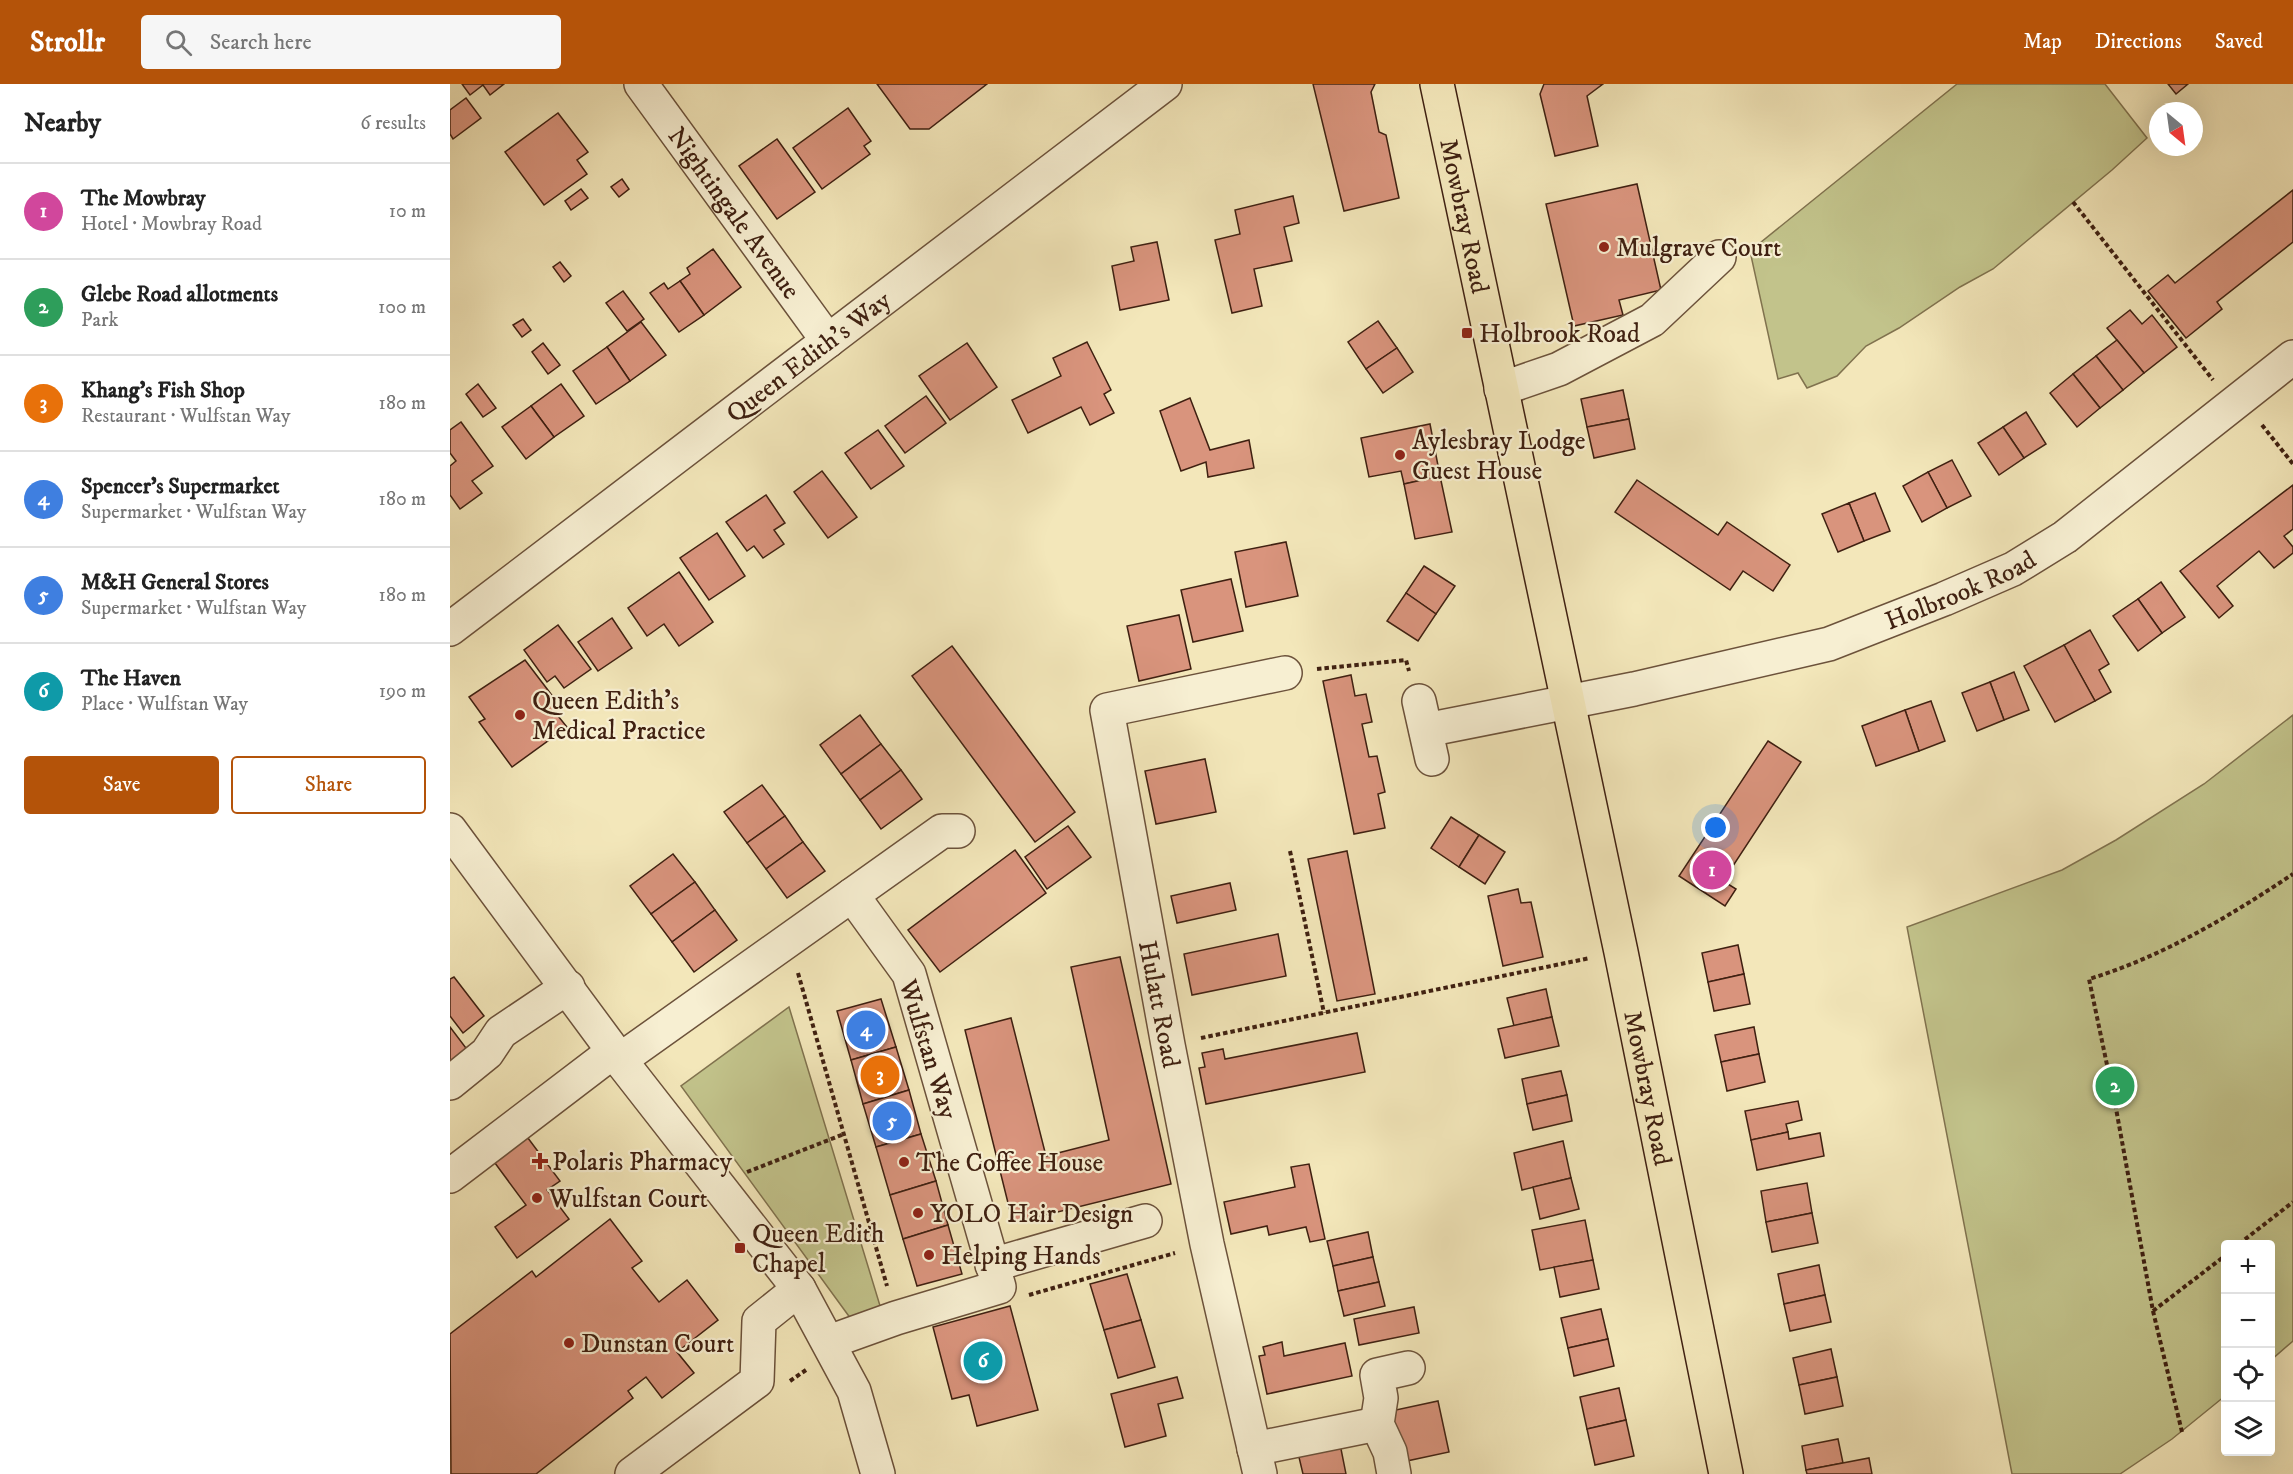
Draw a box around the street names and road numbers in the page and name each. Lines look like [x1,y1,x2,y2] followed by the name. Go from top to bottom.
[660,121,807,306] street label: Nightingale Avenue
[1431,136,1496,297] street label: Mowbray Road
[720,284,898,431] street label: Queen Edith's Way
[1881,544,2043,638] street label: Holbrook Road
[1130,938,1187,1071] street label: Hulatt Road
[890,975,965,1124] street label: Wulfstan Way
[1615,1008,1679,1169] street label: Mowbray Road

